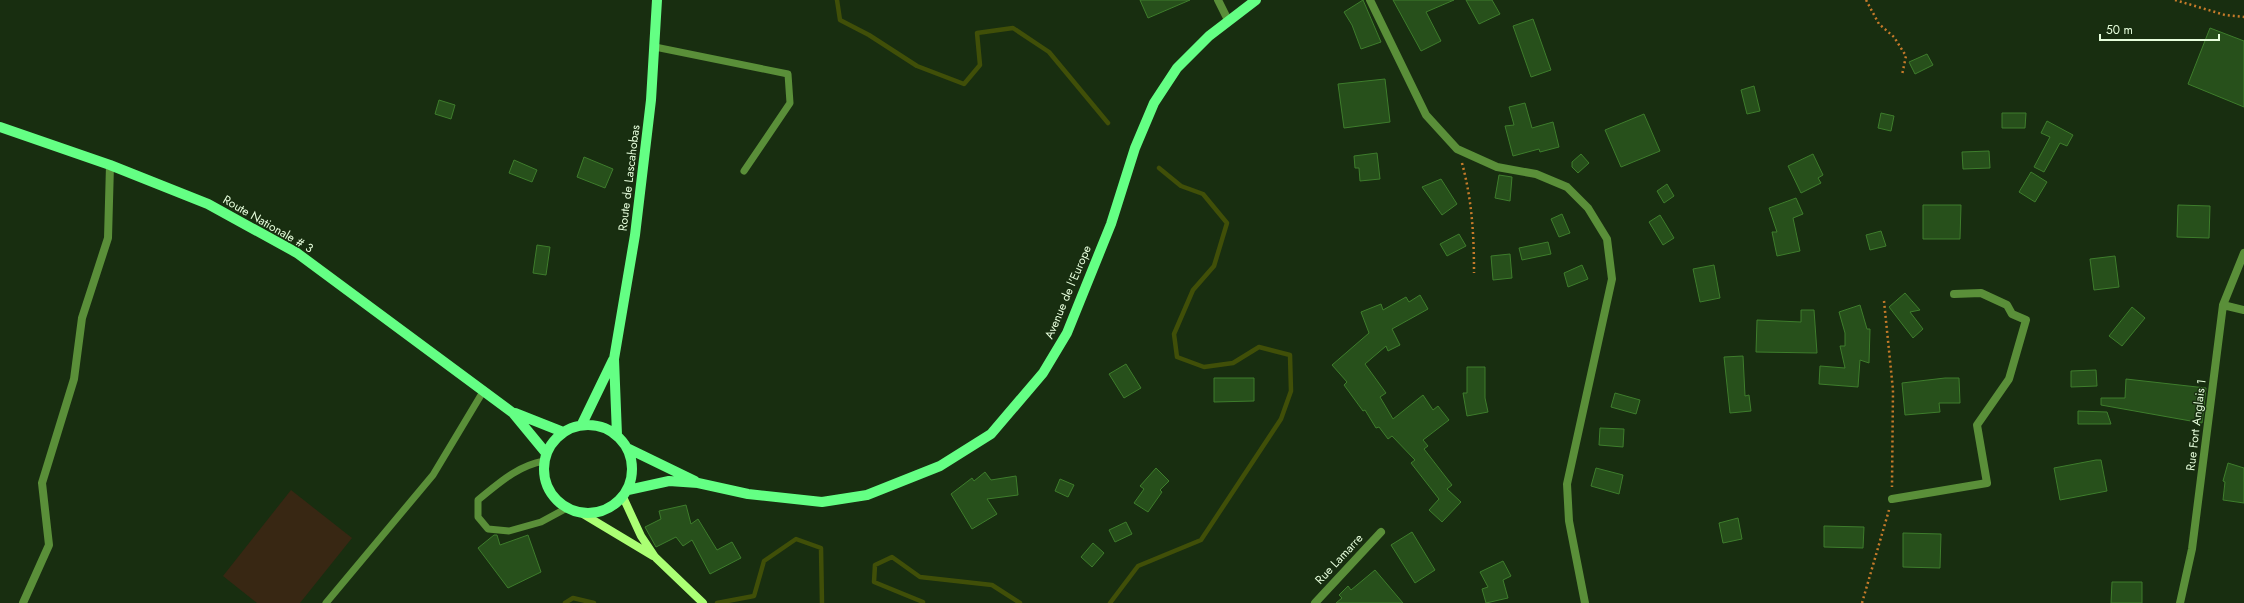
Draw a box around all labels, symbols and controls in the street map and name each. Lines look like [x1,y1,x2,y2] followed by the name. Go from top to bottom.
[2100,16,2219,42] scale bar
[2106,21,2133,39] text: 50 m
[614,124,644,232] street label: Route de Lascahobas
[219,191,317,257] street label: Route Nationale # 3
[1040,242,1096,342] street label: Avenue de l'Europe
[2181,378,2211,472] street label: Rue Fort Anglais 1
[1311,530,1367,588] street label: Rue Lamarre

